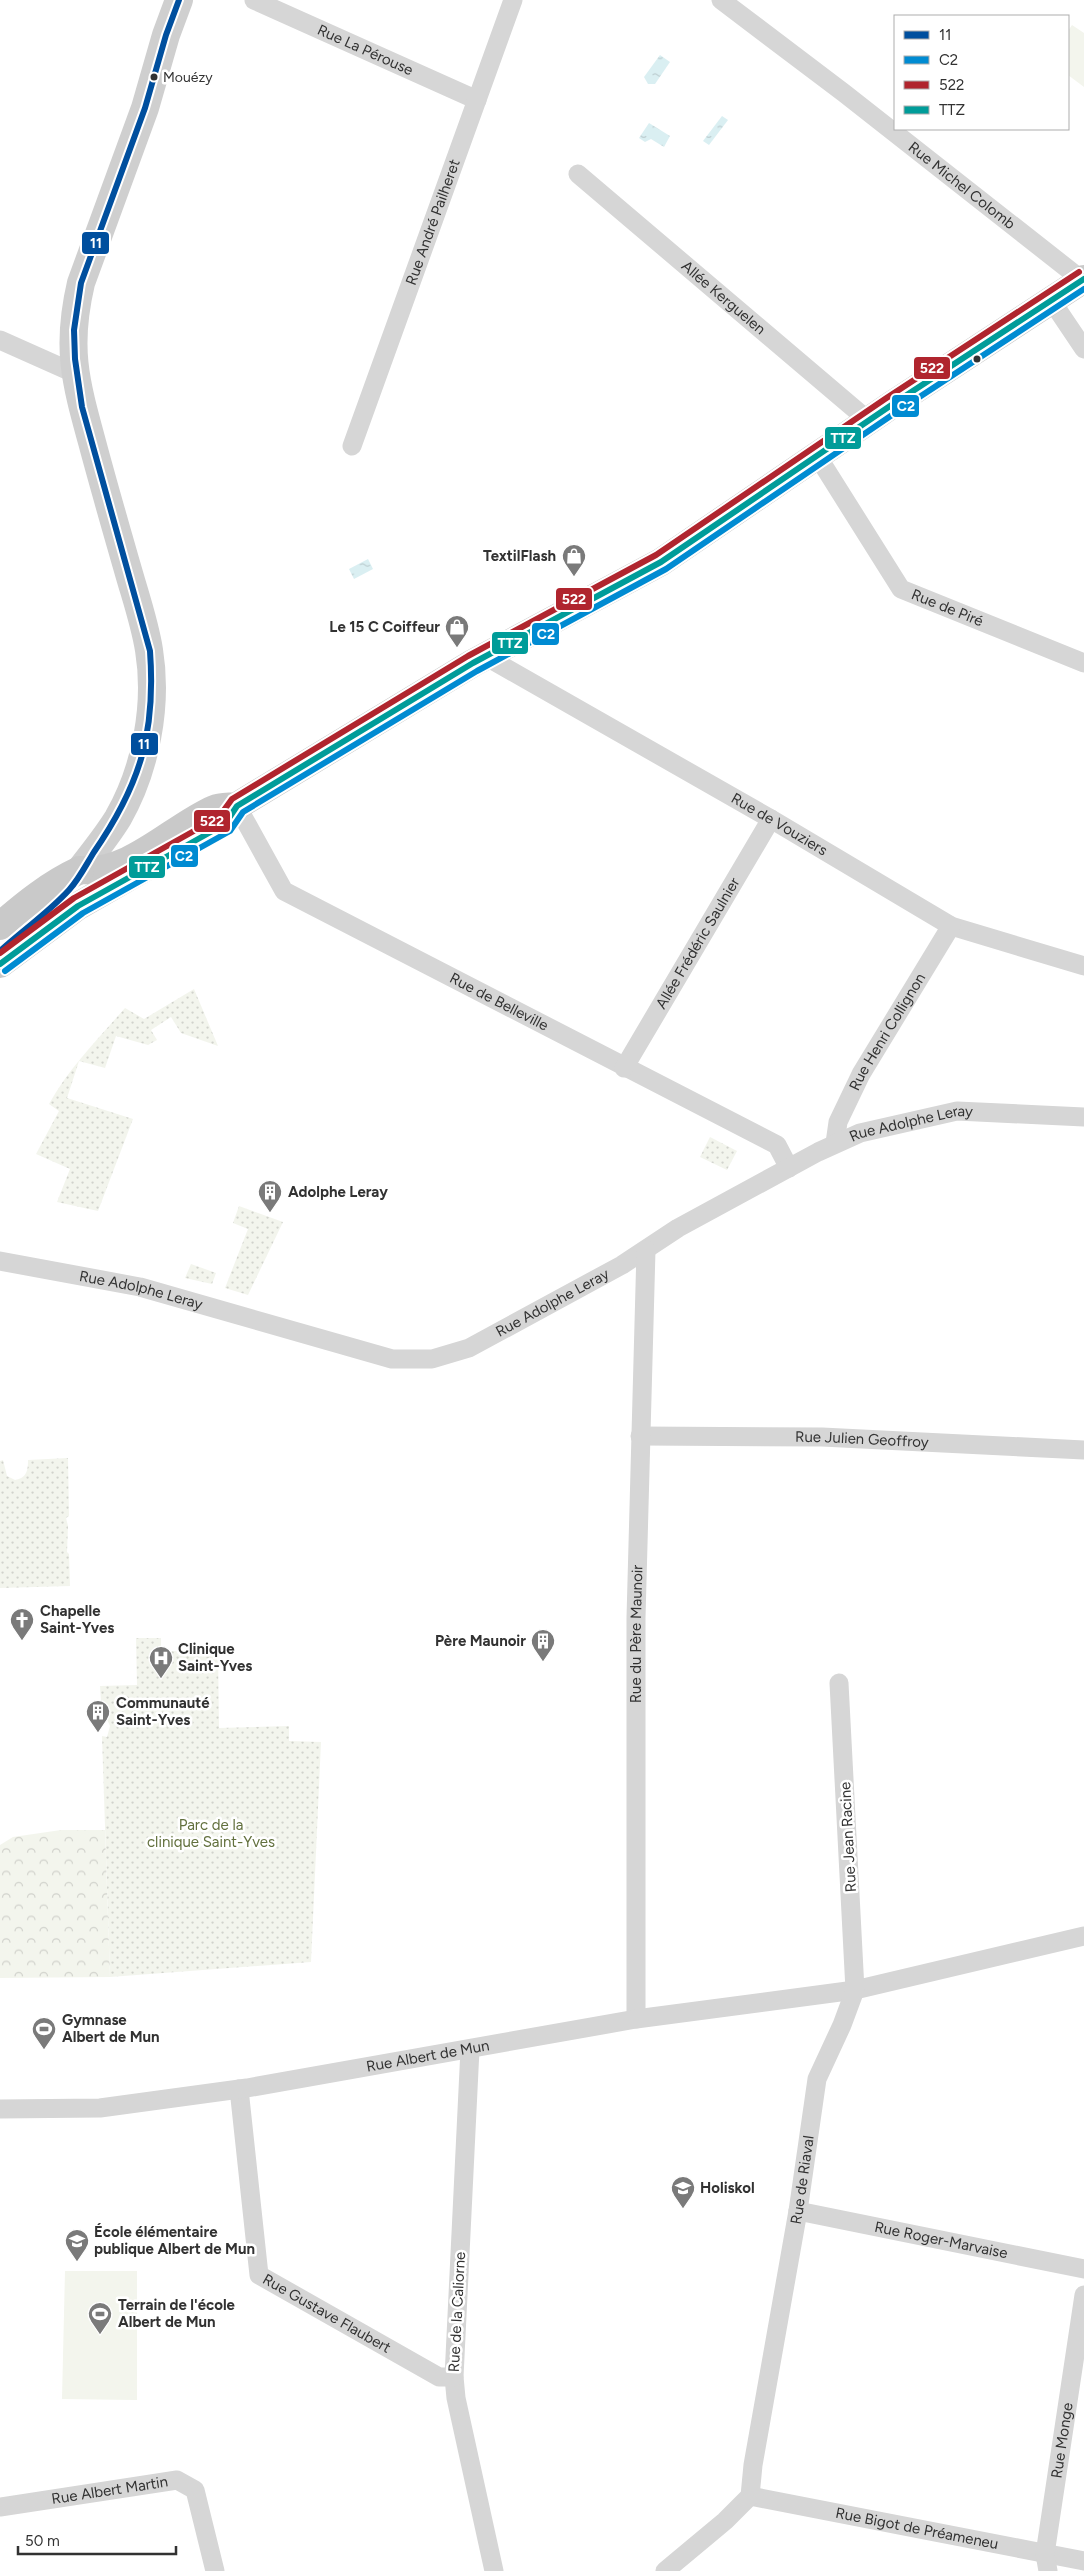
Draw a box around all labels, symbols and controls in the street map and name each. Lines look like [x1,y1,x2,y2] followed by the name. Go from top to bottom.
[894,15,1069,130] legend
[315,21,416,79] street label: Rue La Pérouse
[939,26,951,44] text: 11
[939,51,958,69] text: C2
[163,69,213,86] place label: Mouézy
[149,72,159,82] marker: Mouézy
[939,76,964,94] text: 522
[939,101,965,119] text: TTZ
[905,138,1019,233] street label: Rue Michel Colomb
[402,156,464,288] street label: Rue André Pailheret
[81,231,110,255] line badge: 11
[90,235,102,252] text: 11
[678,257,769,338] street label: Allée Kerguelen
[972,354,982,364] unlabelled marker
[913,356,951,380] line badge: 522
[920,360,944,377] text: 522
[891,394,920,418] line badge: C2
[897,398,915,415] text: C2
[824,426,862,450] line badge: TTZ
[830,430,856,447] text: TTZ
[561,543,587,577] shop icon: TextilFlash
[483,547,556,565] place label: TextilFlash
[909,585,986,630] street label: Rue de Piré
[555,587,593,611] line badge: 522
[562,591,586,608] text: 522
[444,614,470,648] shop icon: Le 15 C Coiffeur
[329,618,440,636] place label: Le 15 C Coiffeur
[531,622,560,646] line badge: C2
[537,626,555,643] text: C2
[491,631,529,655] line badge: TTZ
[497,635,523,652] text: TTZ
[130,732,159,756] line badge: 11
[138,736,150,753] text: 11
[728,789,831,859] street label: Rue de Vouziers
[193,809,231,833] line badge: 522
[200,813,224,830] text: 522
[170,844,199,868] line badge: C2
[175,848,193,865] text: C2
[128,855,166,879] line badge: TTZ
[134,859,160,876] text: TTZ
[652,874,743,1012] street label: Allée Frédéric Saulnier
[447,969,551,1035] street label: Rue de Belleville
[845,970,929,1093] street label: Rue Henri Collignon
[846,1102,974,1146] street label: Rue Adolphe Leray
[257,1179,283,1213] building icon: Adolphe Leray
[288,1183,388,1201] place label: Adolphe Leray
[493,1265,612,1341] street label: Rue Adolphe Leray
[78,1267,205,1313] street label: Rue Adolphe Leray
[795,1428,929,1451] street label: Rue Julien Geoffroy
[627,1564,646,1703] street label: Rue du Père Maunoir
[40,1602,114,1637] place label: Chapelle Saint-Yves
[9,1607,35,1641] church icon: Chapelle Saint-Yves
[530,1628,556,1662] building icon: Père Maunoir
[435,1632,526,1650] place label: Père Maunoir
[178,1640,252,1675] place label: Clinique Saint-Yves
[148,1645,174,1679] hospital icon: Clinique Saint-Yves
[116,1694,210,1729] place label: Communauté Saint-Yves
[85,1699,111,1733] building icon: Communauté Saint-Yves
[836,1781,860,1893] street label: Rue Jean Racine
[147,1816,275,1851] park label: Parc de la clinique Saint-Yves
[62,2011,160,2046] place label: Gymnase Albert de Mun
[31,2016,57,2050] sports icon: Gymnase Albert de Mun
[365,2036,491,2076] street label: Rue Albert de Mun
[787,2134,818,2226] street label: Rue de Riaval
[670,2175,696,2209] school or university icon: Holiskol
[700,2179,755,2197] place label: Holiskol
[873,2218,1009,2262] street label: Rue Roger-Marvaise
[94,2223,255,2258] place label: École élémentaire publique Albert de Mun
[64,2228,90,2262] school or university icon: École élémentaire publique Albert de Mun
[445,2251,469,2373] street label: Rue de la Caliorne
[260,2270,394,2357] street label: Rue Gustave Flaubert
[118,2296,236,2331] place label: Terrain de l'école Albert de Mun
[87,2301,113,2335] sports icon: Terrain de l'école Albert de Mun
[1047,2401,1077,2480] street label: Rue Monge
[50,2472,169,2508] street label: Rue Albert Martin
[834,2504,1000,2553] street label: Rue Bigot de Préameneu
[18,2524,175,2556] scale bar
[25,2532,60,2550] text: 50 m

